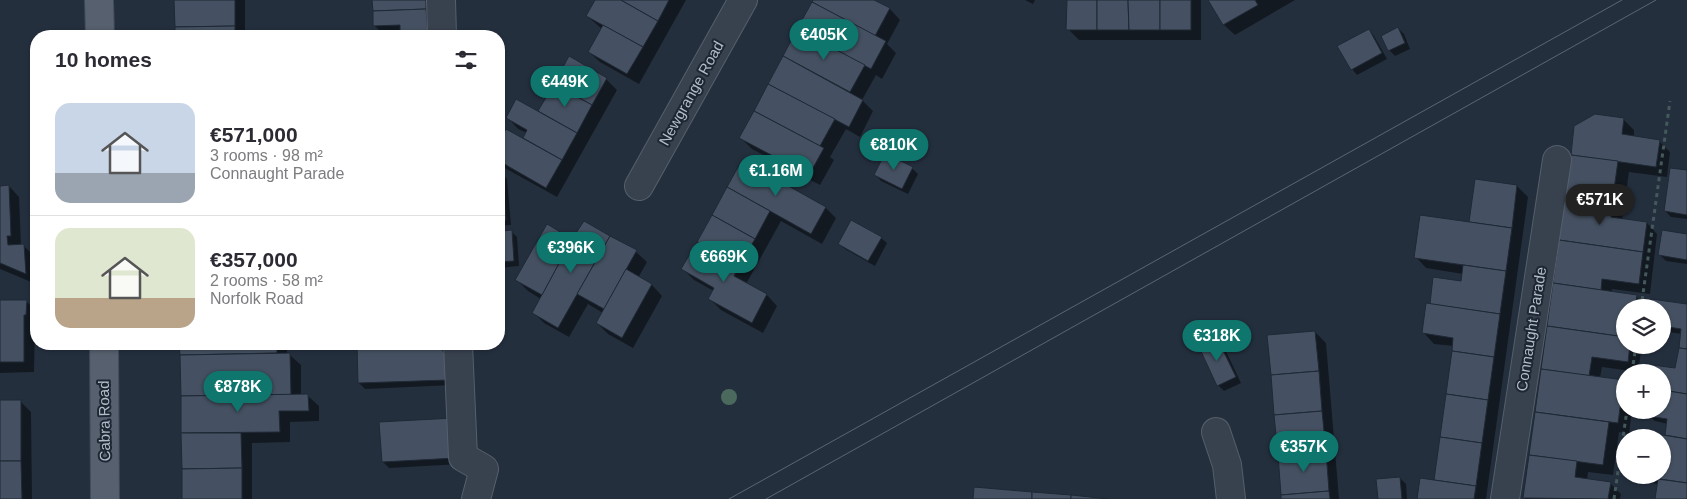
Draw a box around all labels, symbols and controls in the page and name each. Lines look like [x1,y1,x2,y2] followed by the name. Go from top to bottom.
[789,18,859,61] pin: €405K
[800,26,848,43] text: €405K
[655,38,727,148] street label: Newgrange Road
[452,46,480,74] icon: filters
[55,48,152,71] text: 10 homes
[530,66,600,108] pin: €449K
[541,73,589,90] text: €449K
[95,123,155,183] icon: home
[210,123,298,146] text: €571,000
[859,128,929,171] pin: €810K
[870,136,918,153] text: €810K
[210,147,323,164] text: 3 rooms · 98 m²
[735,154,817,197] pin: €1.16M
[749,162,803,179] text: €1.16M
[210,165,344,182] text: Connaught Parade
[1565,184,1635,226] pin: €571K
[1576,191,1624,208] text: €571K
[536,232,606,274] pin: €396K
[547,239,595,256] text: €396K
[689,240,759,283] pin: €669K
[95,248,155,308] icon: home
[210,248,298,271] text: €357,000
[700,248,748,265] text: €669K
[1513,265,1549,393] street label: Connaught Parade
[210,272,323,289] text: 2 rooms · 58 m²
[210,290,303,307] text: Norfolk Road
[1616,299,1671,484] map controls
[1616,299,1671,354] button: layers
[1182,320,1252,362] pin: €318K
[1193,327,1241,344] text: €318K
[1616,364,1671,419] button: +
[203,370,273,413] pin: €878K
[214,378,262,395] text: €878K
[95,380,113,462] street label: Cabra Road
[1616,429,1671,484] button: −
[1269,430,1339,473] pin: €357K
[1280,438,1328,455] text: €357K

